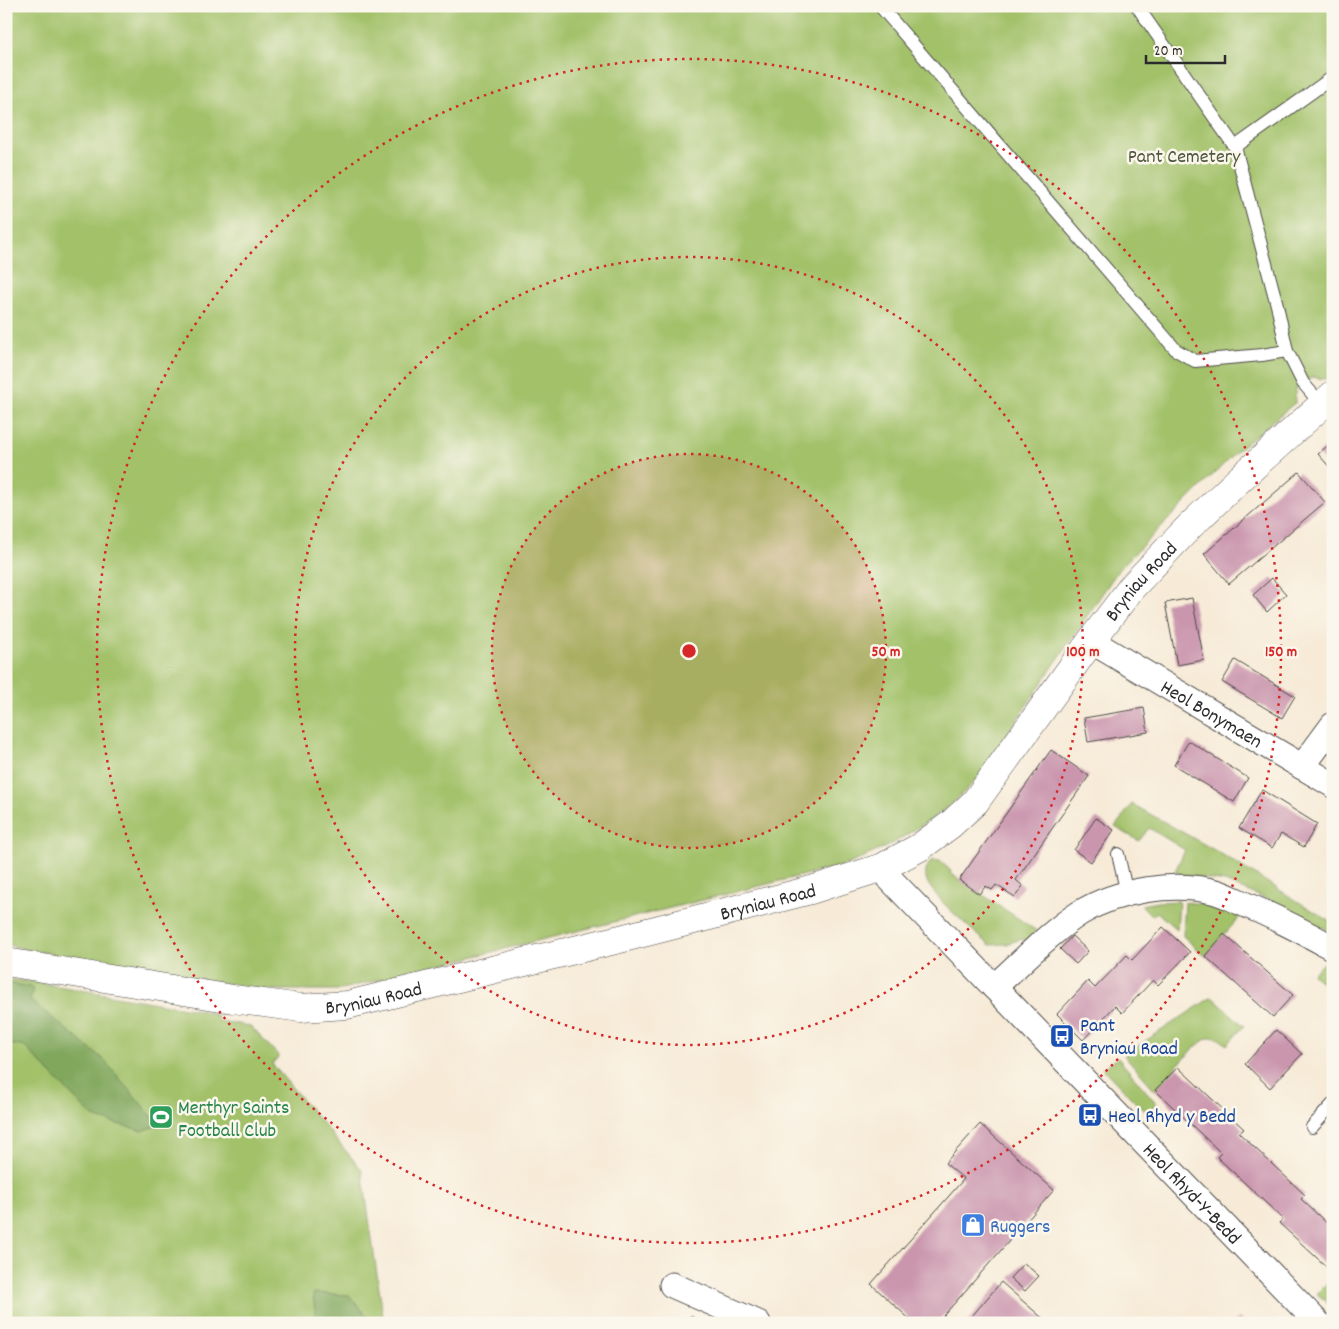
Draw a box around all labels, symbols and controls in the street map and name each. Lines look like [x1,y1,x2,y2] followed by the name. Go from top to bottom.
[1146,32,1225,64] scale bar
[1154,41,1182,63] text: 20 m
[1128,144,1241,172] park label: Pant Cemetery
[1100,537,1185,628] street label: Bryniau Road
[680,642,698,660] centre of rings
[872,642,900,664] text: 50 m
[1066,642,1100,664] text: 100 m
[1265,642,1297,664] text: 150 m
[1154,674,1267,757] street label: Heol Bonymaen
[717,878,819,930] street label: Bryniau Road
[325,976,425,1023] street label: Bryniau Road
[1080,1013,1178,1064] place label: Pant Bryniau Road
[1049,1023,1075,1049] bus stop icon: Pant Bryniau Road
[178,1095,289,1146] place label: Merthyr Saints Football Club
[1077,1102,1103,1128] bus stop icon: Heol Rhyd y Bedd
[148,1104,174,1130] sports icon: Merthyr Saints Football Club
[1108,1104,1236,1132] place label: Heol Rhyd y Bedd
[1135,1138,1246,1252] street label: Heol Rhyd-Y-Bedd
[960,1212,986,1238] shop icon: Ruggers
[990,1214,1051,1242] place label: Ruggers

